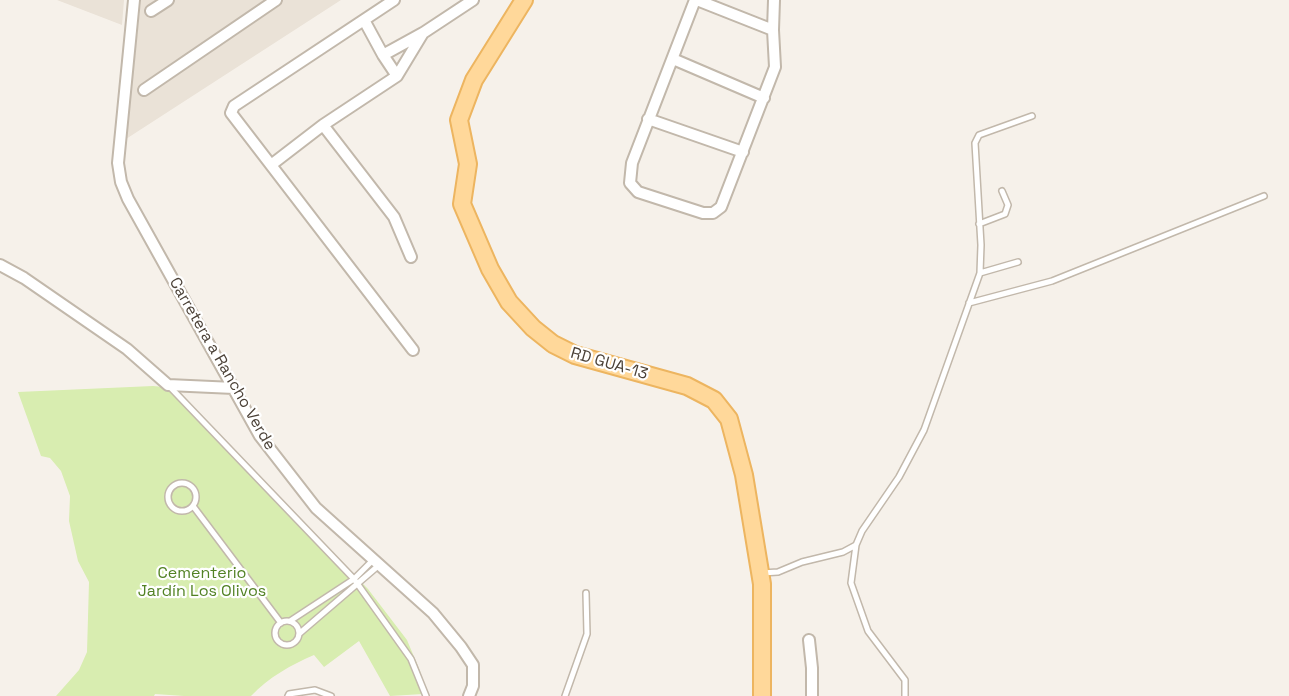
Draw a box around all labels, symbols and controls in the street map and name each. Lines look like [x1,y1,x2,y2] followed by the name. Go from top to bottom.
[165,274,279,454] street label: Carretera a Rancho Verde
[568,344,650,384] street label: RD GUA-13
[138,564,266,602] park label: Cementerio Jardín Los Olivos

